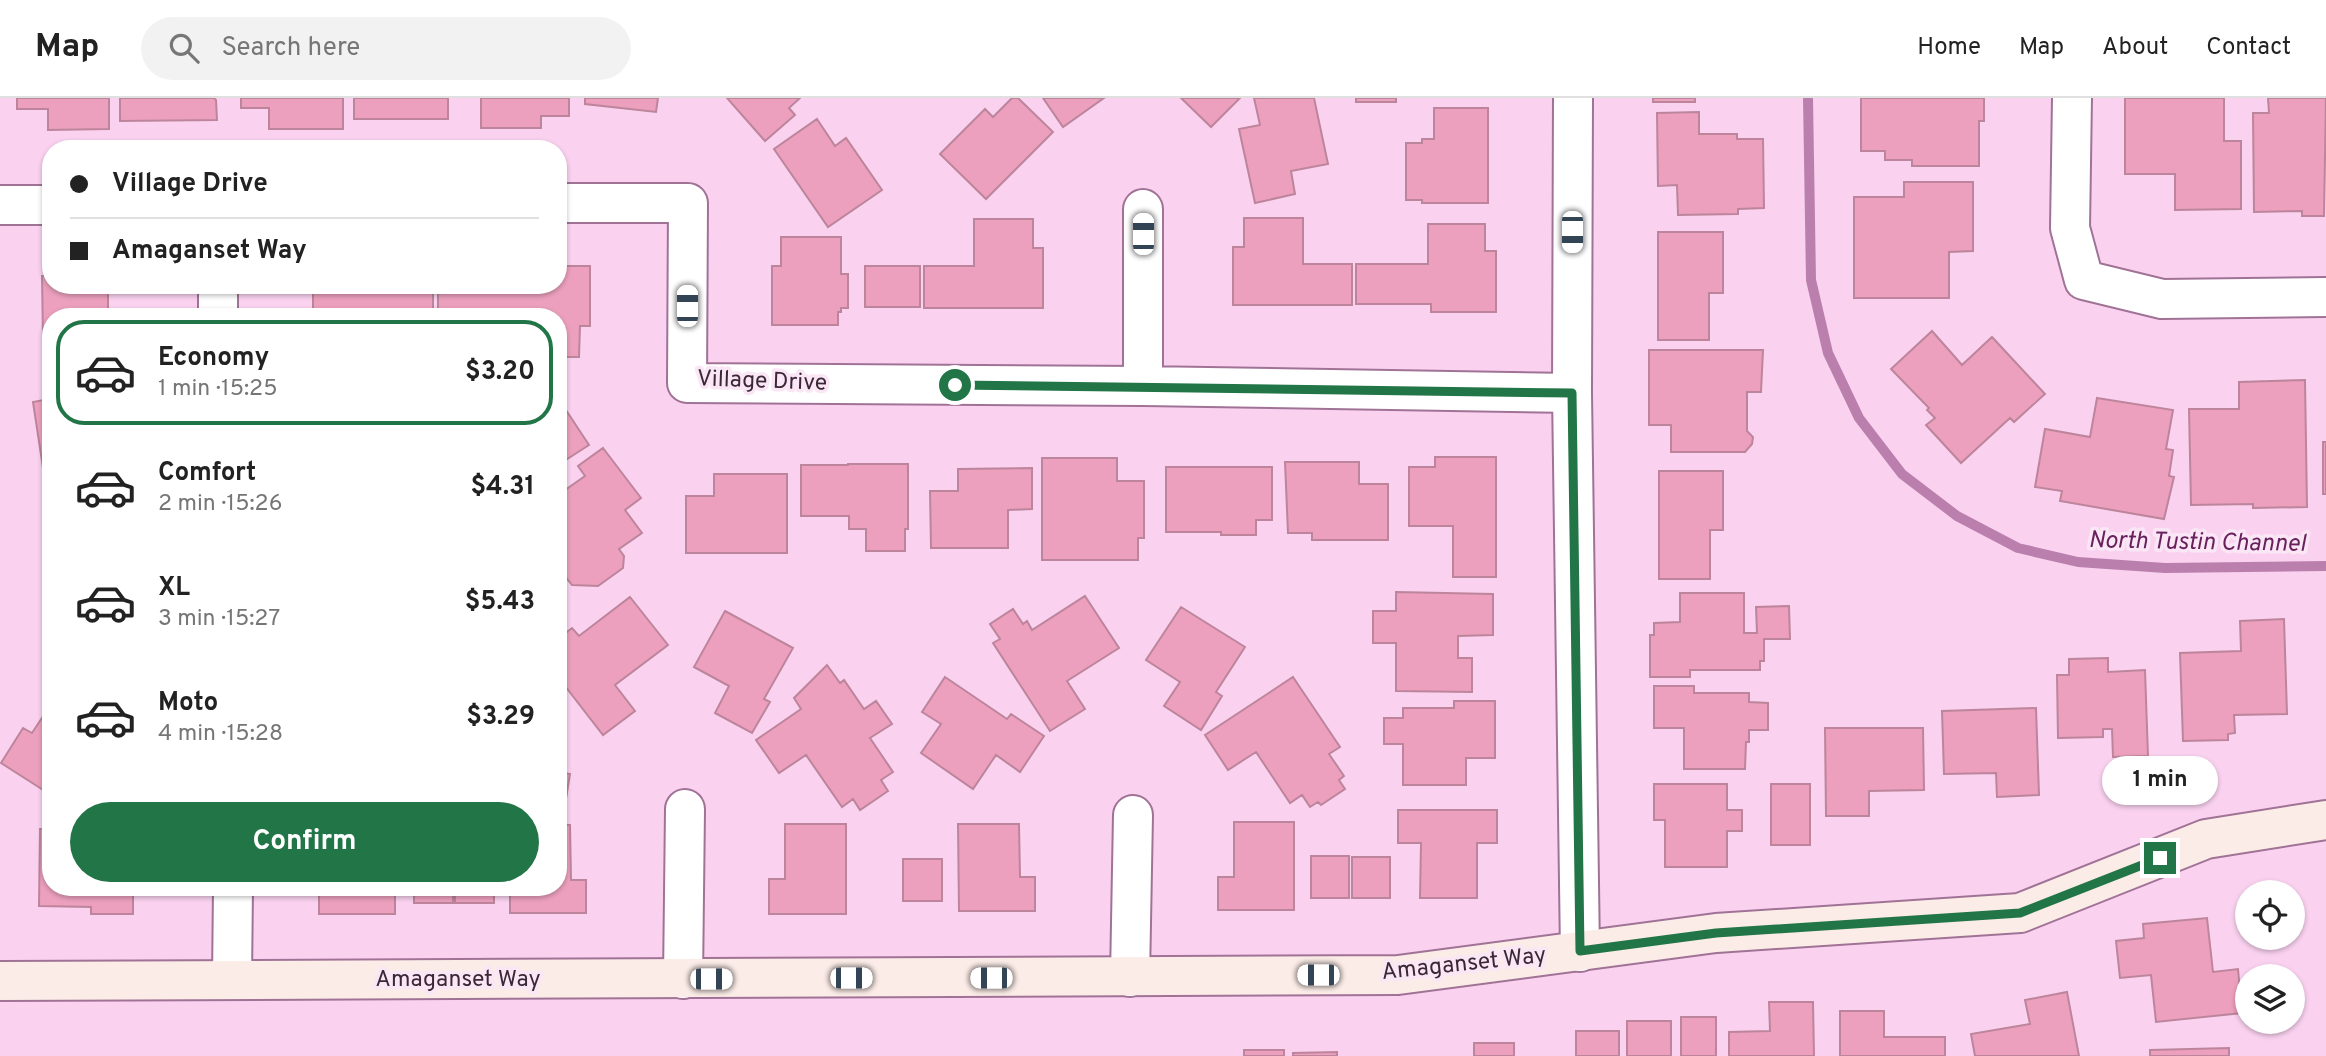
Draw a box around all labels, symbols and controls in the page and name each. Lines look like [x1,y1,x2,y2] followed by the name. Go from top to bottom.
[141,17,631,80] search box
[35,27,99,69] text: Map
[165,29,203,67] icon: search
[221,32,360,65] text: Search here
[1917,33,1981,63] text: Home
[2019,33,2064,63] text: Map
[2102,33,2168,63] text: About
[2206,33,2291,63] text: Contact
[112,168,268,201] text: Village Drive
[1562,211,1583,253] car
[1133,213,1154,255] car
[112,235,307,268] text: Amaganset Way
[677,285,698,327] car
[74,341,137,404] icon: car
[158,342,269,375] text: Economy
[465,356,535,389] text: $3.20
[696,365,828,399] street label: Village Drive
[939,369,971,401] route start
[158,375,277,404] text: 1 min · 15:25
[74,456,137,519] icon: car
[158,457,256,490] text: Comfort
[470,471,535,504] text: $4.31
[158,490,282,519] text: 2 min · 15:26
[2088,526,2308,560] water label: North Tustin Channel
[74,571,137,634] icon: car
[158,572,190,605] text: XL
[465,586,535,619] text: $5.43
[158,605,280,634] text: 3 min · 15:27
[74,686,137,749] icon: car
[158,687,218,720] text: Moto
[466,701,535,734] text: $3.29
[158,720,283,749] text: 4 min · 15:28
[2102,756,2218,806] callout: 1 min
[2132,766,2188,795] text: 1 min
[70,802,539,882] button: Confirm
[2144,842,2176,874] route end
[2235,880,2305,1034] map controls
[2235,880,2305,950] button: locate
[1380,942,1548,988] street label: Amaganset Way
[2235,964,2305,1034] button: layers
[1298,965,1340,986] car
[375,966,541,995] street label: Amaganset Way
[831,968,873,989] car
[971,968,1013,989] car
[691,969,733,990] car

